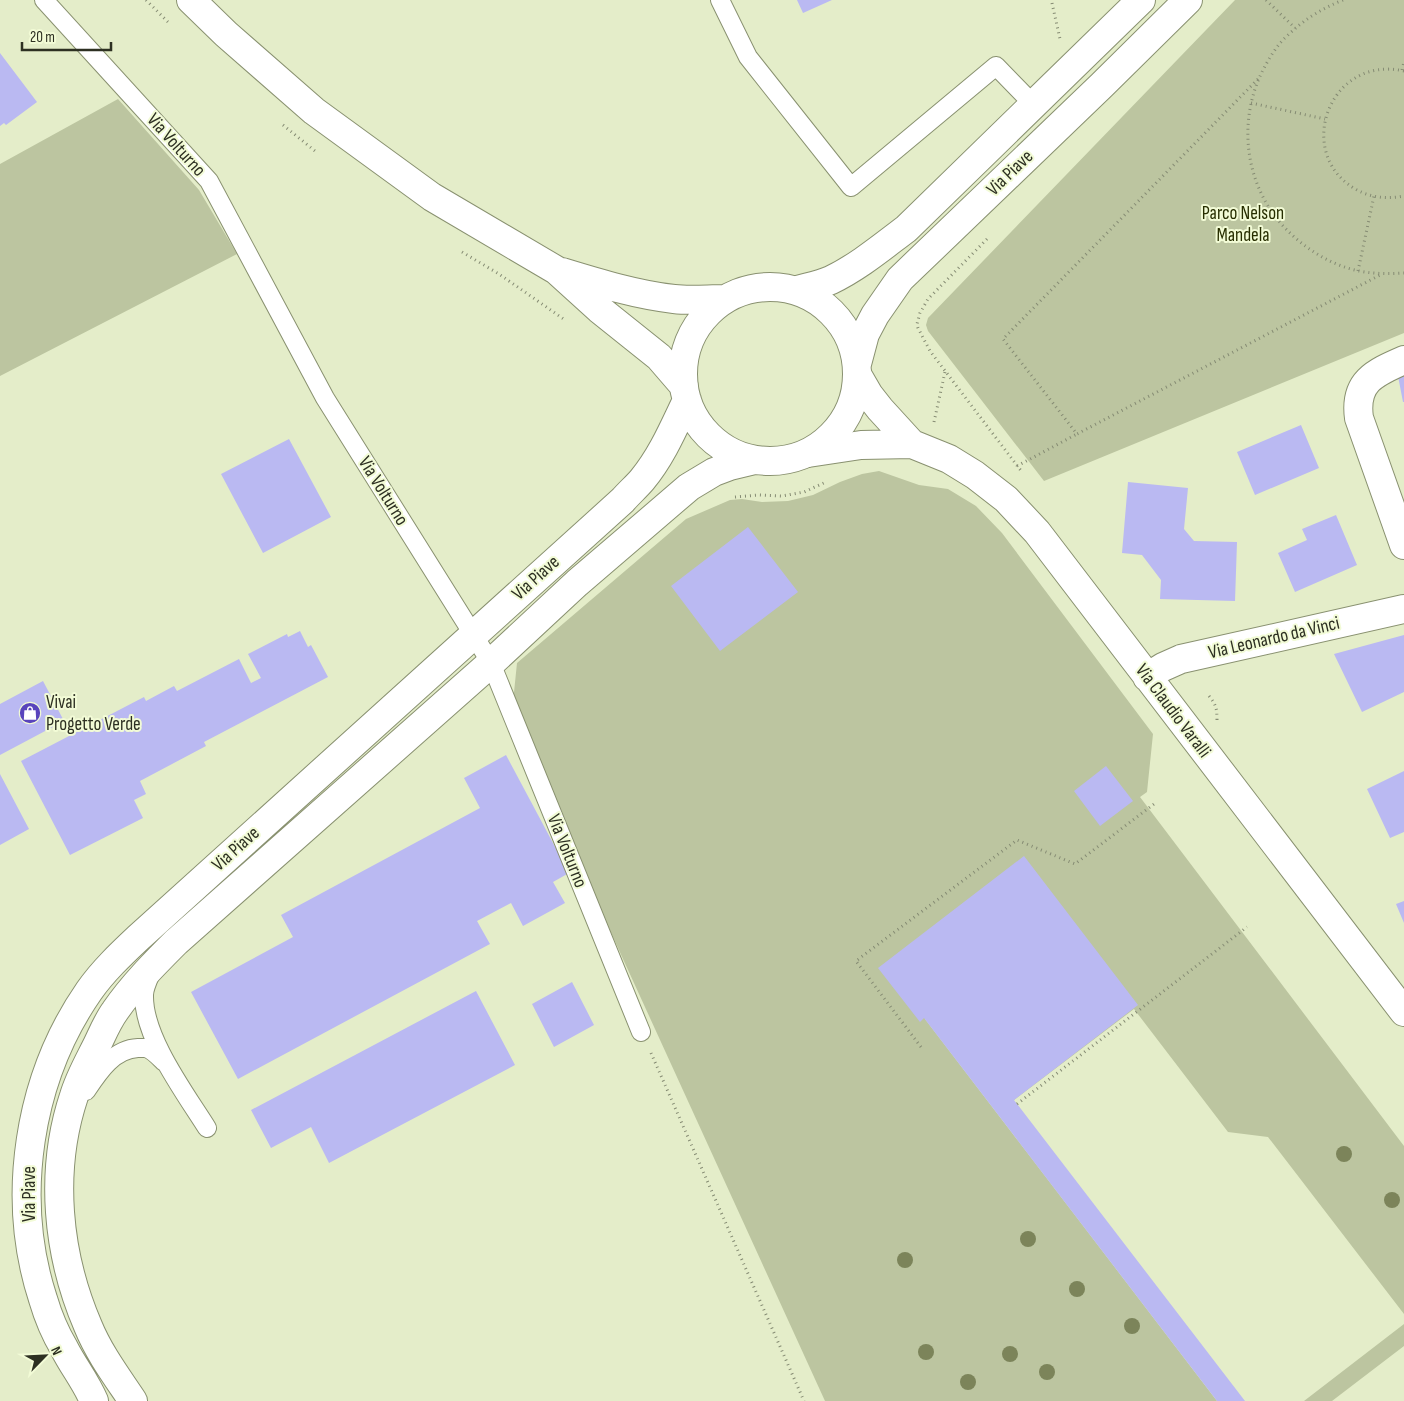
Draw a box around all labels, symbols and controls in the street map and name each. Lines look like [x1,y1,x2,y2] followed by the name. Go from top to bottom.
[22,20,111,52] scale bar
[30,28,55,47] text: 20 m
[142,109,210,181] street label: Via Volturno
[982,145,1038,201] street label: Via Piave
[1202,202,1284,247] park label: Parco Nelson Mandela
[353,452,413,530] street label: Via Volturno
[507,551,565,605] street label: Via Piave
[1206,612,1342,664] street label: Via Leonardo da Vinci
[1130,660,1216,762] street label: Via Claudio Varalli
[46,691,141,736] place label: Vivai Progetto Verde
[18,701,42,725] shop icon: Vivai Progetto Verde
[542,811,592,891] street label: Via Volturno
[207,822,265,876] street label: Via Piave
[18,1166,41,1222] street label: Via Piave
[20,1331,70,1381] north arrow
[47,1344,66,1358] text: N

